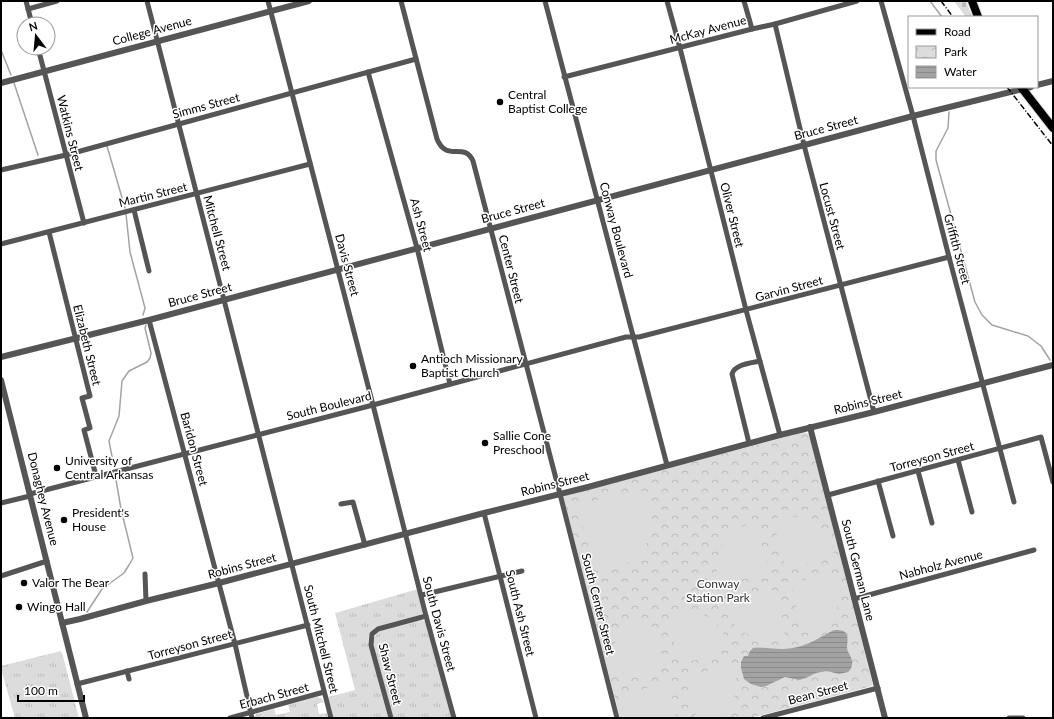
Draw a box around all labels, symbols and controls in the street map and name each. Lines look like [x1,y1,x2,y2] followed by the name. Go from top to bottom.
[668,12,748,47] street label: McKay Avenue
[111,13,193,48] street label: College Avenue
[16,16,56,56] north arrow
[908,16,1038,88] legend
[27,18,39,33] text: N
[944,24,971,39] text: Road
[944,44,968,59] text: Park
[944,64,977,79] text: Water
[508,87,587,116] place label: Central Baptist College
[171,89,242,122] street label: Simms Street
[54,93,87,173] street label: Watkins Street
[495,97,505,107] marker: Central Baptist College
[792,112,860,143] street label: Bruce Street
[117,179,189,210] street label: Martin Street
[596,180,636,279] street label: Conway Boulevard
[717,181,748,250] street label: Oliver Street
[816,181,849,252] street label: Locust Street
[200,194,235,273] street label: Mitchell Street
[479,195,547,226] street label: Bruce Street
[407,197,436,254] street label: Ash Street
[941,212,974,286] street label: Griffith Street
[332,232,363,298] street label: Davis Street
[496,233,527,305] street label: Center Street
[753,272,825,305] street label: Garvin Street
[166,279,234,310] street label: Bruce Street
[70,303,105,387] street label: Elizabeth Street
[421,351,523,380] place label: Antioch Missionary Baptist Church
[408,361,418,371] marker: Antioch Missionary Baptist Church
[832,386,904,417] street label: Robins Street
[285,388,373,423] street label: South Boulevard
[177,410,212,488] street label: Baridon Street
[493,428,551,457] place label: Sallie Cone Preschool
[480,438,490,448] marker: Sallie Cone Preschool
[888,438,976,475] street label: Torreyson Street
[25,451,62,547] street label: Donaghey Avenue
[65,453,153,482] place label: University of Central Arkansas
[52,463,62,473] marker: University of Central Arkansas
[519,468,591,499] street label: Robins Street
[72,505,129,534] place label: President's House
[59,515,69,525] marker: President's House
[839,518,878,622] street label: South German Lane
[897,546,984,583] street label: Nabholz Avenue
[206,549,278,582] street label: Robins Street
[579,551,619,657] street label: South Center Street
[503,568,539,658] street label: South Ash Street
[32,575,110,590] place label: Valor The Bear
[420,575,460,674] street label: South Davis Street
[686,576,751,605] park label: Conway Station Park
[19,578,29,588] marker: Valor The Bear
[301,583,342,695] street label: South Mitchell Street
[27,599,86,614] place label: Wingo Hall
[14,602,24,612] marker: Wingo Hall
[146,626,234,663] street label: Torreyson Street
[376,642,406,707] street label: Shaw Street
[18,677,84,703] scale bar
[786,677,850,708] street label: Bean Street
[238,679,311,712] street label: Erbach Street
[24,683,58,698] text: 100 m

